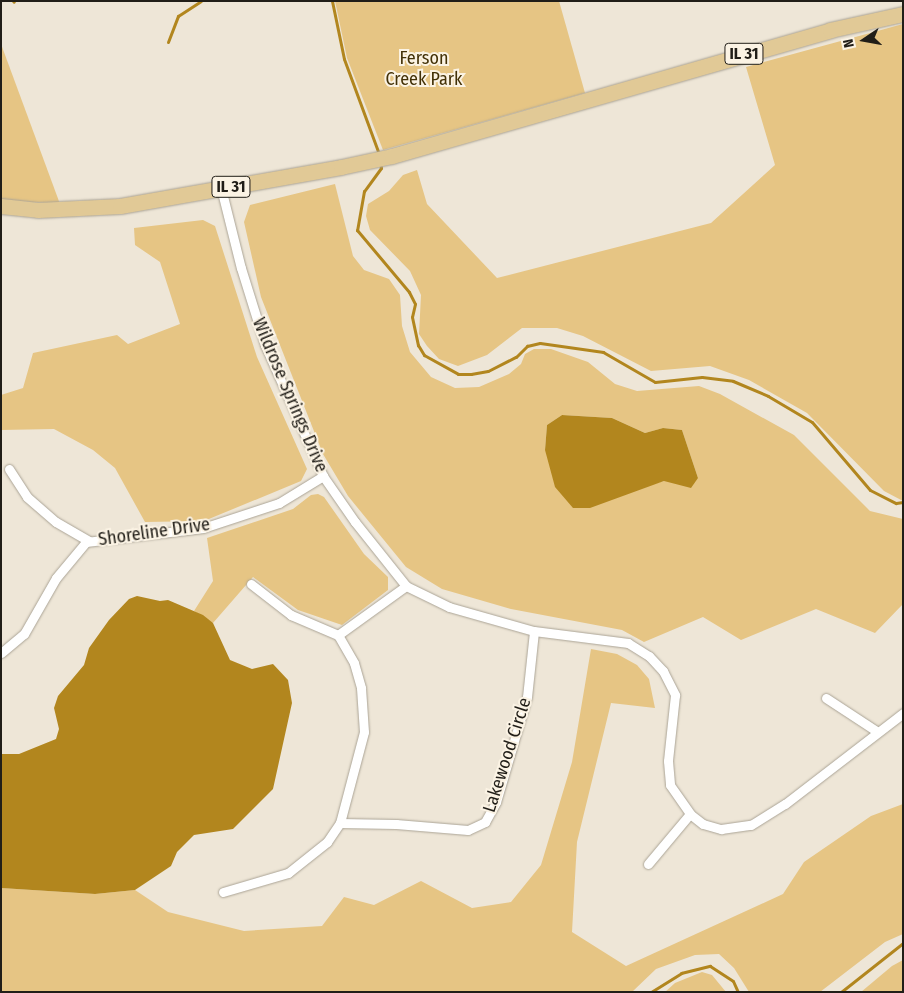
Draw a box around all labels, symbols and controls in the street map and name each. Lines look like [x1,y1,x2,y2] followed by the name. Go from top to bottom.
[839,15,889,65] north arrow
[840,37,858,49] text: N
[724,41,764,68] road number: IL 31
[385,48,463,90] park label: Ferson Creek Park
[211,173,251,200] road number: IL 31
[248,315,332,475] street label: Wildrose Springs Drive
[97,513,211,551] street label: Shoreline Drive
[478,695,536,815] street label: Lakewood Circle

